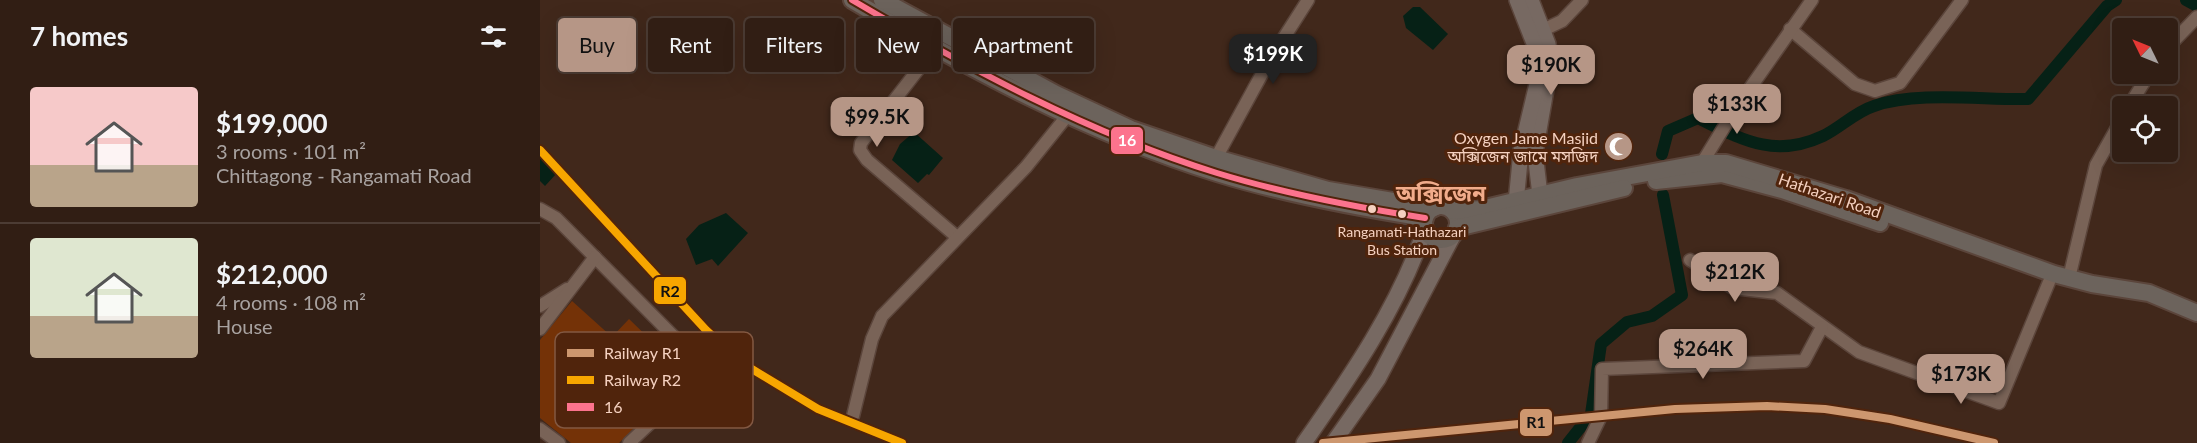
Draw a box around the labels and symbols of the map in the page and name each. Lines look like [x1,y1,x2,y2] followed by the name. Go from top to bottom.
[2112,18,2178,84] north arrow
[1231,34,1315,85] pin: $199K
[1509,45,1593,96] pin: $190K
[1695,84,1779,135] pin: $133K
[828,97,926,148] pin: $99.5K
[1110,126,1144,155] line badge: 16
[1447,128,1599,165] place label: Oxygen Jame Masjid অক্সিজেন জামে মসজিদ
[1118,130,1136,149] text: 16
[1603,130,1635,162] mosque icon: Oxygen Jame Masjid অক্সিজেন জামে মসজিদ
[1776,169,1884,221] street label: Hathazari Road
[1395,179,1486,206] district label: অক্সিজেন
[1366,203,1378,215] unlabelled marker
[1396,208,1408,220] marker: Rangamati-Hathazari Bus Station
[1338,223,1466,258] place label: Rangamati-Hathazari Bus Station
[1693,252,1777,303] pin: $212K
[653,276,687,305] line badge: R2
[660,281,680,300] text: R2
[1661,329,1745,380] pin: $264K
[555,332,753,428] legend
[604,343,681,362] text: Railway R1
[1919,354,2003,405] pin: $173K
[604,370,681,389] text: Railway R2
[604,397,623,416] text: 16
[1519,408,1553,437] line badge: R1
[1526,412,1546,431] text: R1

